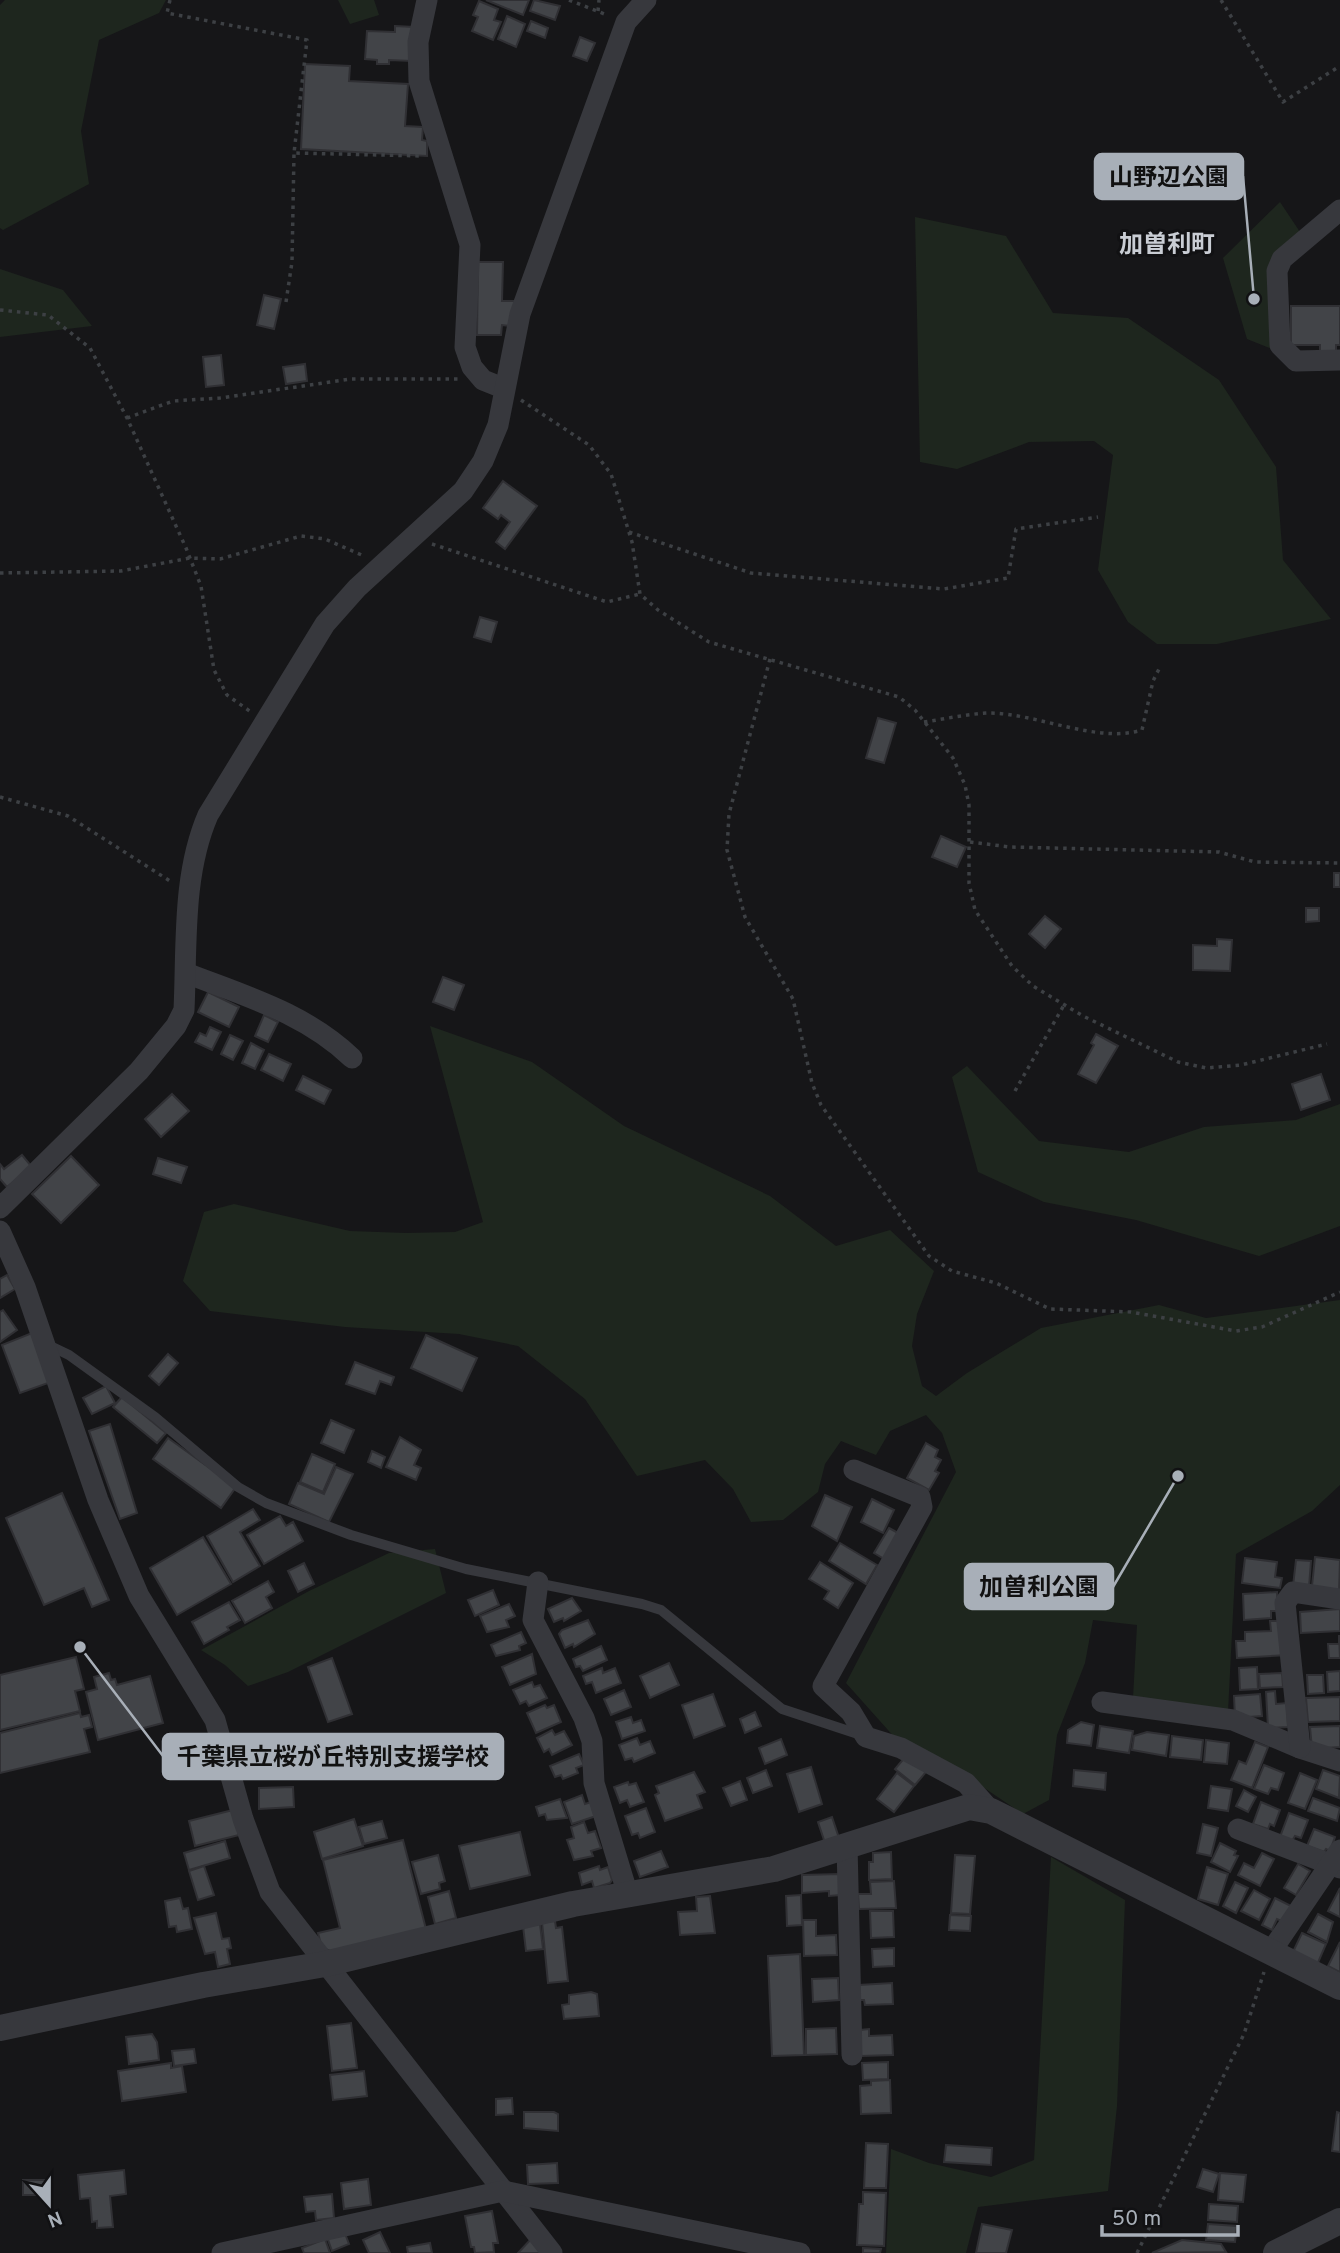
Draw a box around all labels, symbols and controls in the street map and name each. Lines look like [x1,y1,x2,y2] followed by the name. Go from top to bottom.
[1095,154,1243,199] callout: 山野辺公園
[1109,164,1229,194] text: 山野辺公園
[1119,231,1215,261] district label: 加曽利町
[965,1564,1113,1609] callout: 加曽利公園
[979,1574,1099,1604] text: 加曽利公園
[163,1734,503,1779] callout: 千葉県立桜が丘特別支援学校
[177,1744,489,1774] text: 千葉県立桜が丘特別支援学校
[14,2169,84,2239] north arrow
[1102,2194,1238,2238] scale bar
[44,2204,65,2232] text: N
[1112,2206,1161,2233] text: 50 m

